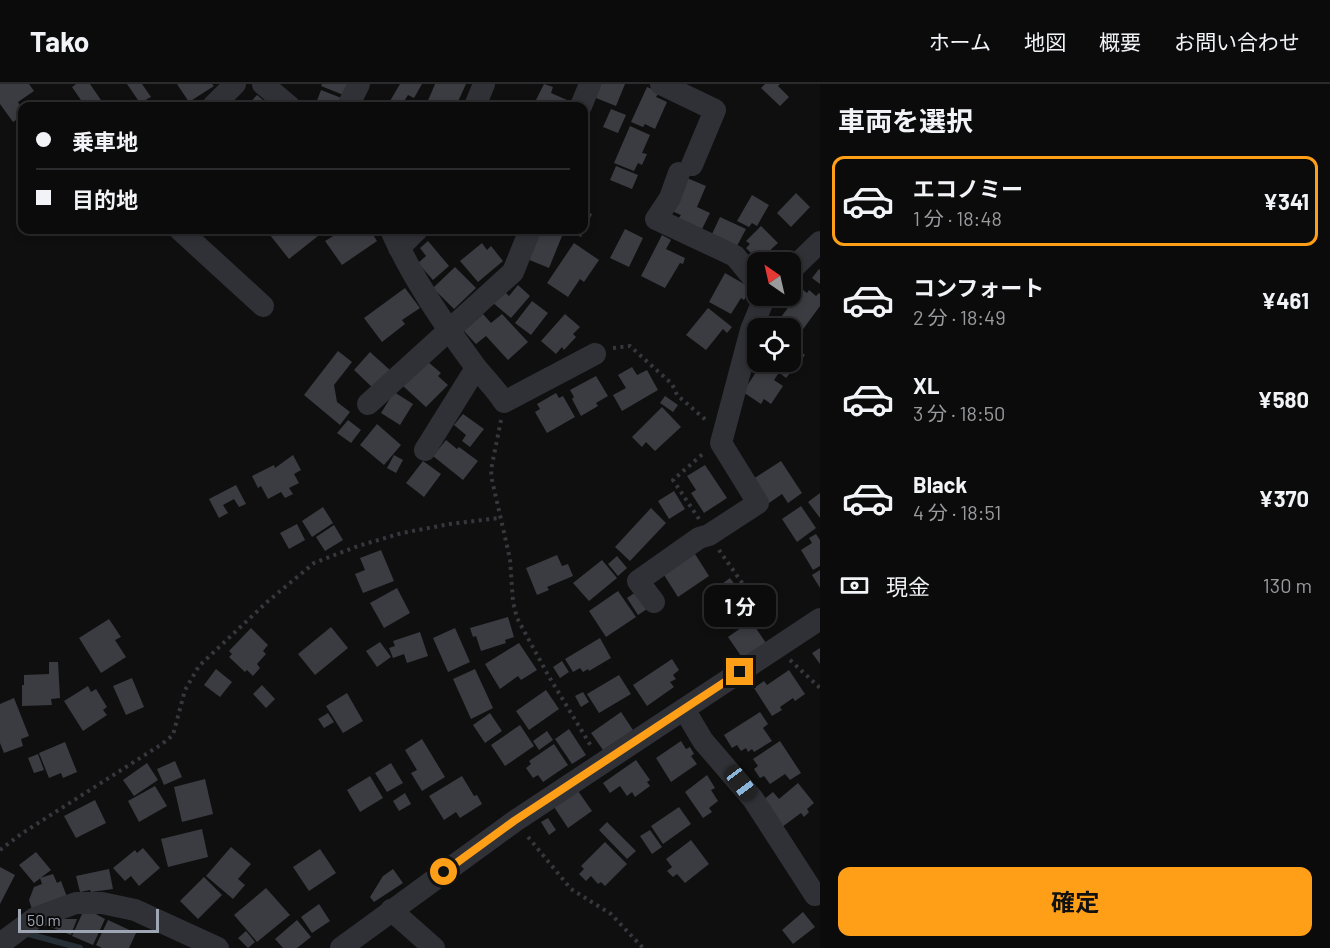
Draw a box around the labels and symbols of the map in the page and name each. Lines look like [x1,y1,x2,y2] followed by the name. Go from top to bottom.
[747,252,801,306] north arrow
[704,585,776,627] callout: 1 分
[726,658,753,685] route end
[723,763,759,803] car
[430,858,457,885] route start
[18,906,159,934] scale bar

